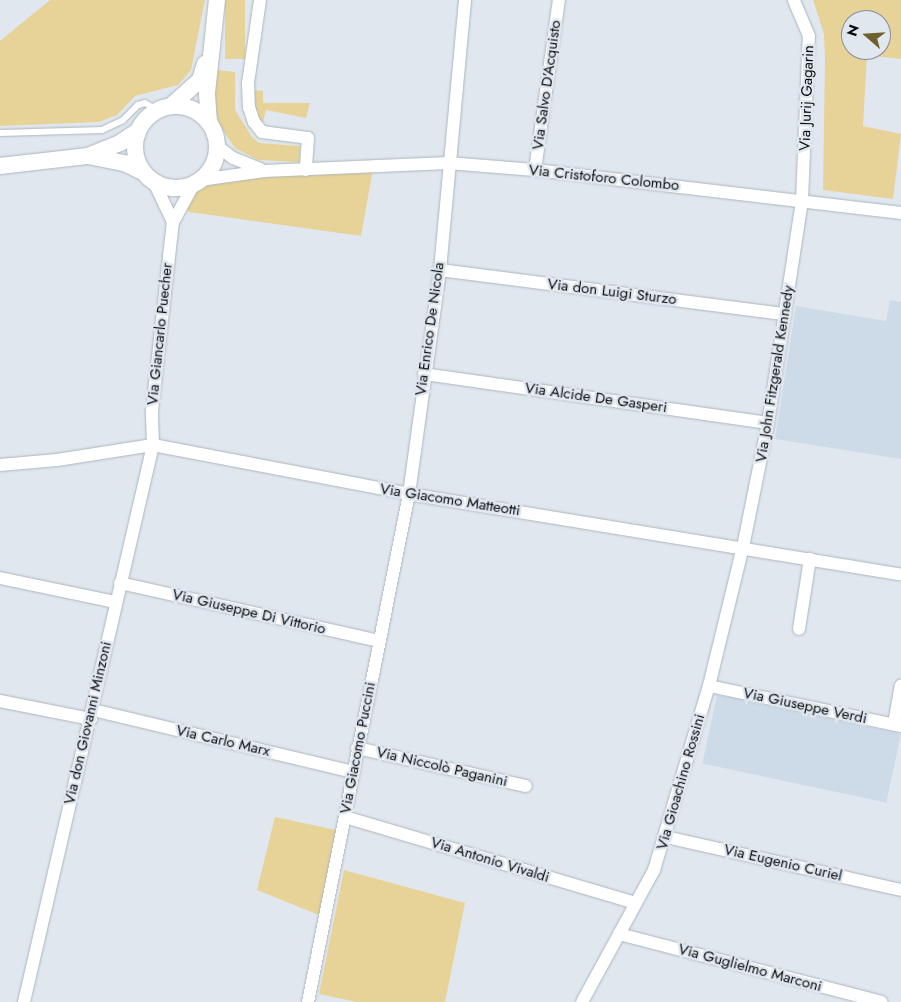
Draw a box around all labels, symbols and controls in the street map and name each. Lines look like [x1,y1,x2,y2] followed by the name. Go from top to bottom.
[841,10,891,60] north arrow
[529,19,565,151] street label: Via Salvo D’Acquisto
[841,22,864,39] text: N
[796,45,818,151] street label: Via Jurij Gagarin
[528,161,680,195] street label: Via Cristoforo Colombo
[412,261,448,397] street label: Via Enrico De Nicola
[144,262,176,406] street label: Via Giancarlo Puecher
[546,275,678,309] street label: Via don Luigi Sturzo
[752,284,798,464] street label: Via John Fitzgerald Kennedy
[524,379,668,417] street label: Via Alcide De Gasperi
[379,480,521,520] street label: Via Giacomo Matteotti
[170,586,328,638] street label: Via Giuseppe Di Vittorio
[60,640,116,806] street label: Via don Giovanni Minzoni
[336,681,380,815] street label: Via Giacomo Puccini
[741,684,869,728] street label: Via Giuseppe Verdi
[653,712,709,852] street label: Via Gioachino Rossini
[174,721,272,761] street label: Via Carlo Marx
[375,743,509,791] street label: Via Niccolò Paganini
[429,833,551,887] street label: Via Antonio Vivaldi
[722,841,844,885] street label: Via Eugenio Curiel
[676,940,824,996] street label: Via Guglielmo Marconi

